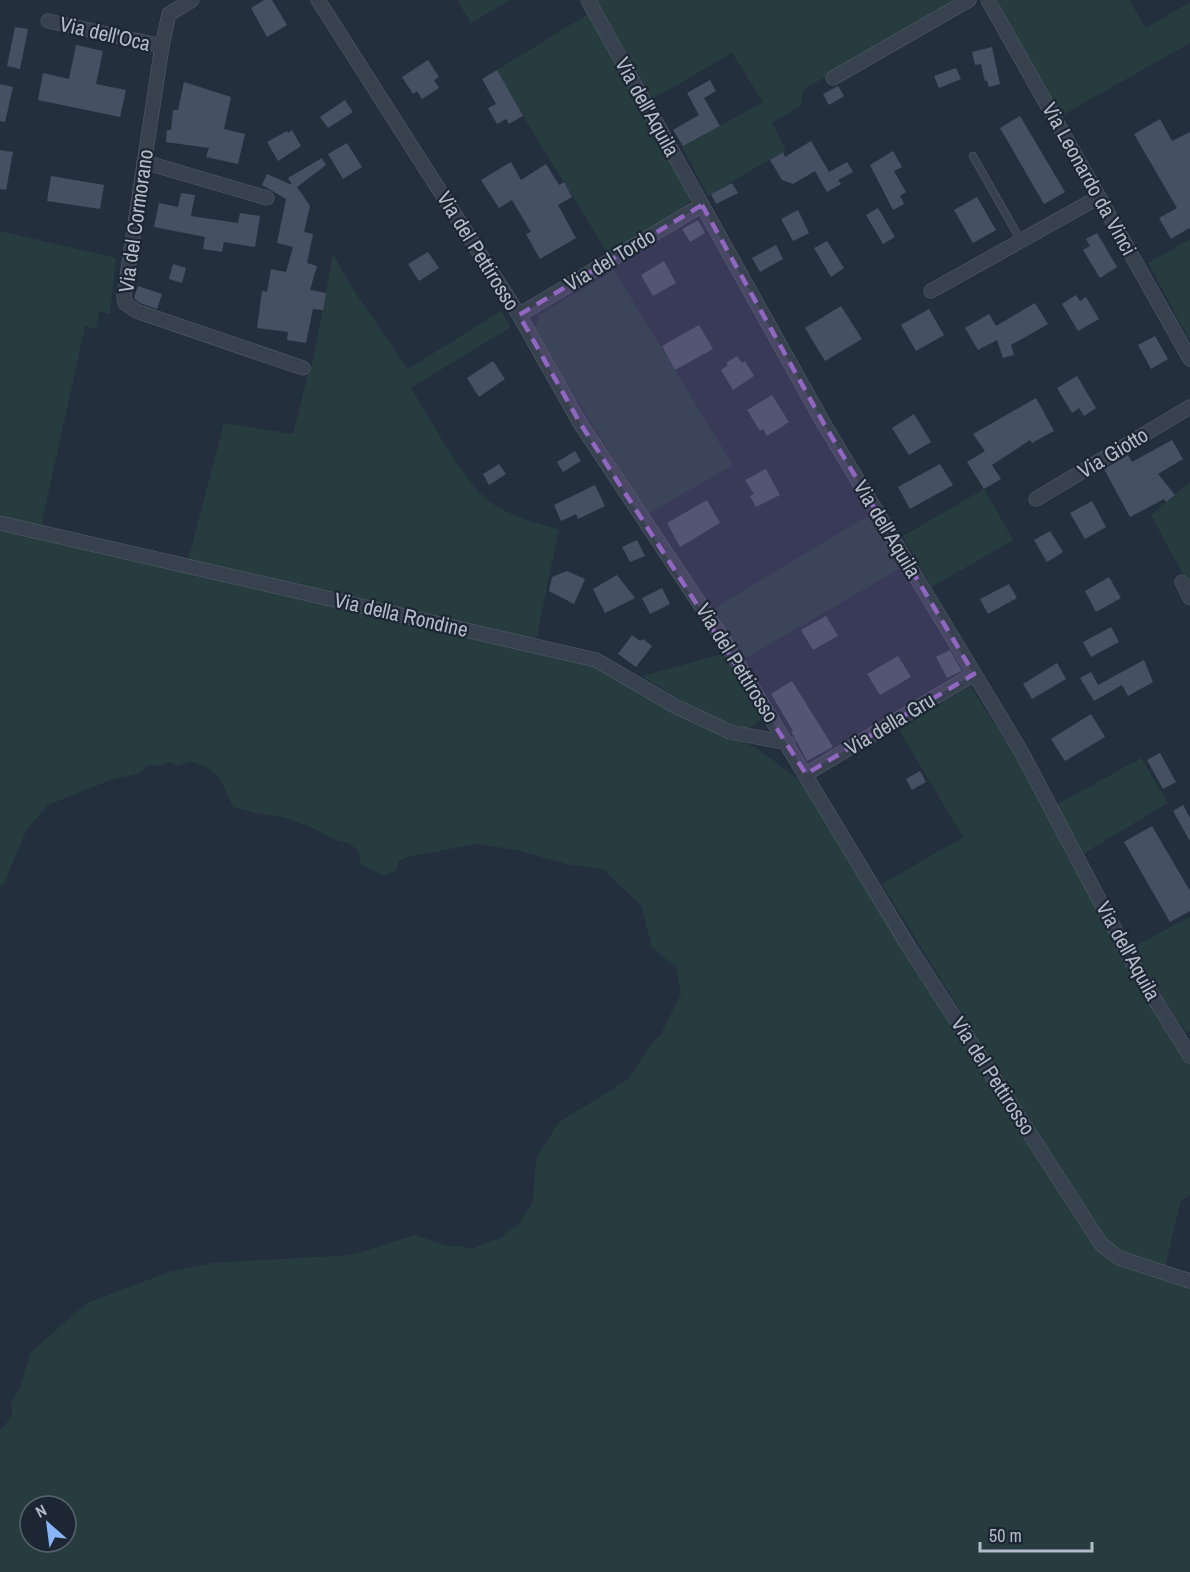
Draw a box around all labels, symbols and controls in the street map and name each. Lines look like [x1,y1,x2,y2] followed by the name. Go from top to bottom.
[57,9,154,58] street label: Via dell'Oca
[608,52,687,162] street label: Via dell'Aquila
[1035,97,1144,260] street label: Via Leonardo da Vinci
[111,147,160,294] street label: Via del Cormorano
[430,186,527,316] street label: Via del Pettirosso
[559,221,660,298] street label: Via del Tordo
[1072,420,1153,485] street label: Via Giotto
[847,474,928,583] street label: Via dell'Aquila
[331,585,471,644] street label: Via della Rondine
[689,598,786,728] street label: Via del Pettirosso
[839,685,940,762] street label: Via della Gru
[1089,896,1168,1006] street label: Via dell'Aquila
[944,1011,1043,1141] street label: Via del Pettirosso
[18,1494,78,1554] north arrow
[32,1499,50,1523] text: N
[980,1515,1092,1553] scale bar
[989,1523,1022,1548] text: 50 m

